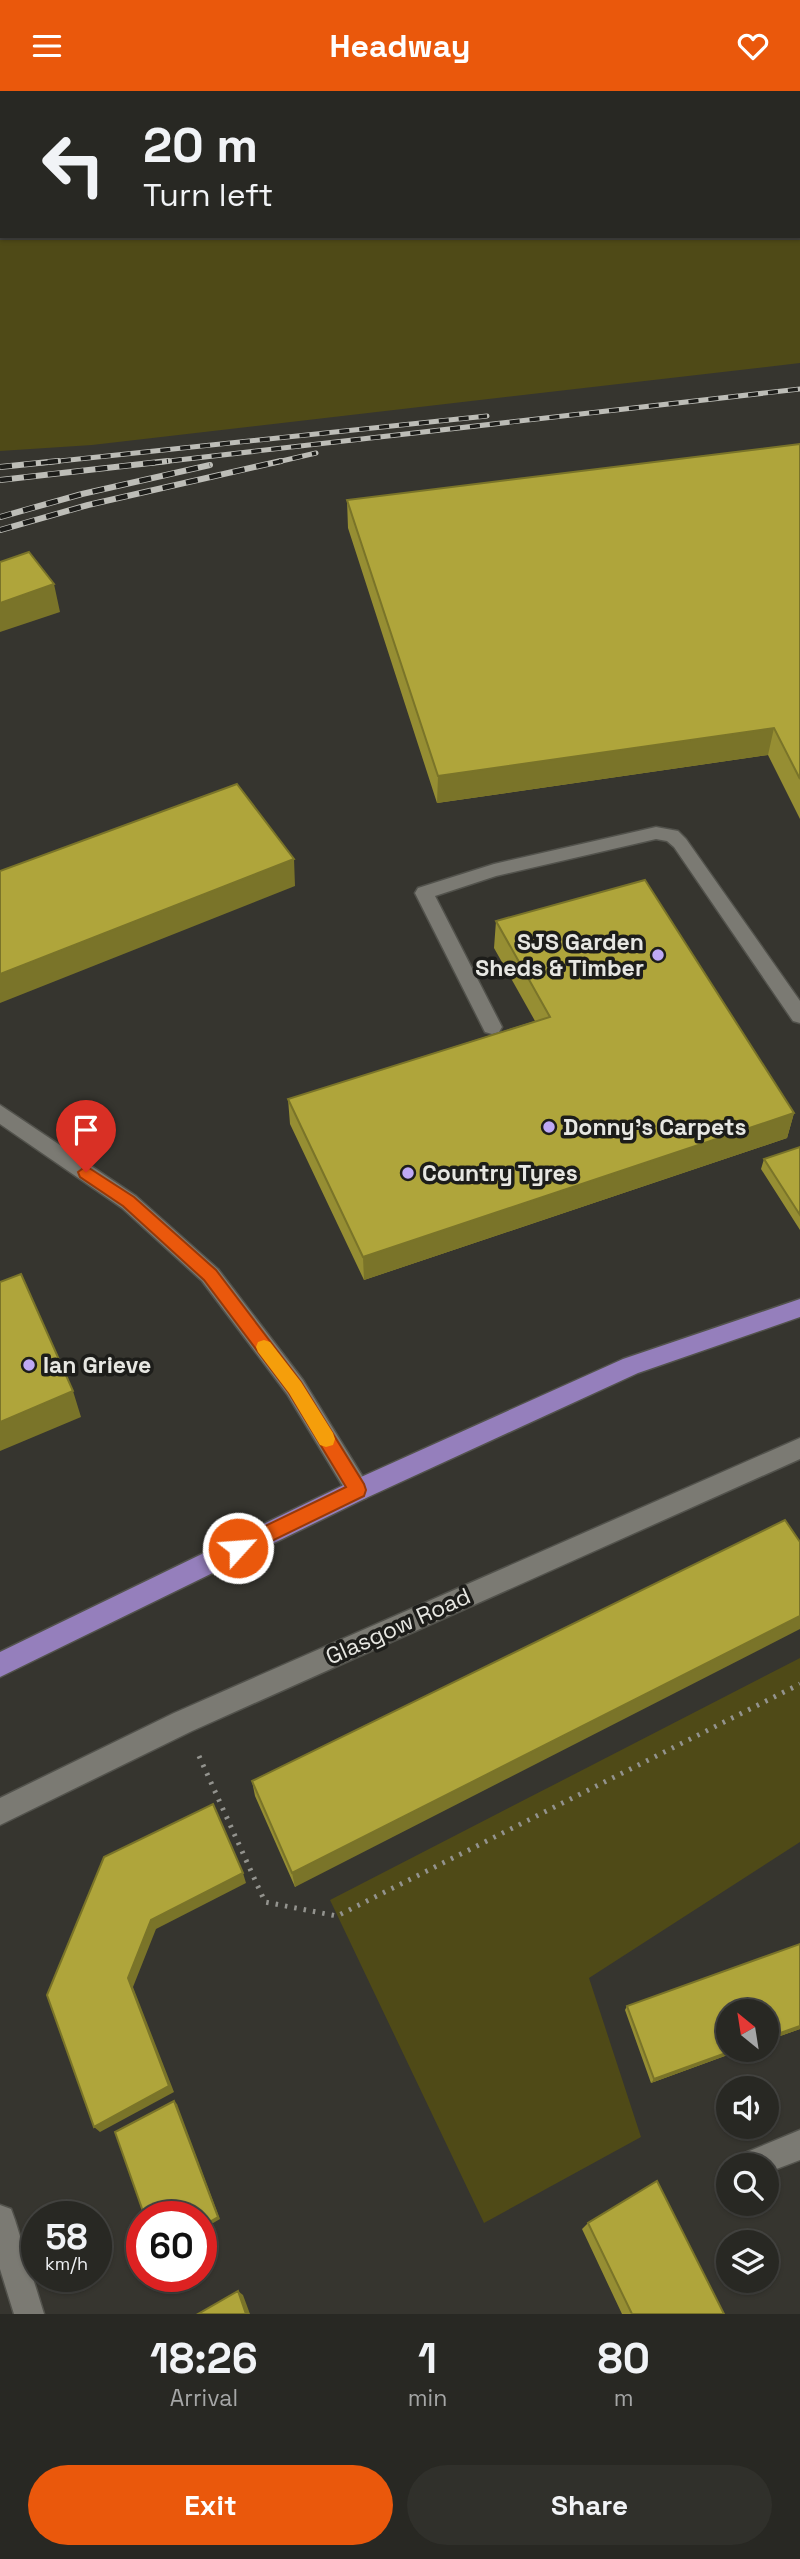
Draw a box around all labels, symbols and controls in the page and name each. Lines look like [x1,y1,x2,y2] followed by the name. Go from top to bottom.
[330,26,470,66] text: Headway
[28,27,66,65] icon: menu
[734,27,772,65] icon: heart
[143,114,258,176] text: 20 m
[28,119,119,210] icon: left
[143,175,273,215] text: Turn left
[475,927,644,983] place label: SJS Garden Sheds & Timber
[650,947,666,963] marker: SJS Garden Sheds & Timber
[56,1100,116,1172] pin
[67,1111,105,1149] icon: arrive
[563,1112,746,1142] place label: Donny's Carpets
[541,1119,557,1135] marker: Donny's Carpets
[422,1158,578,1188] place label: Country Tyres
[400,1165,416,1181] marker: Country Tyres
[43,1350,151,1380] place label: Ian Grieve
[21,1357,37,1373] marker: Ian Grieve
[201,1511,275,1585] position arrow
[321,1581,475,1671] street label: Glasgow Road
[716,1999,779,2061] north arrow
[716,1999,779,2293] map controls
[716,2076,779,2139] button: sound
[716,2153,779,2216] button: search
[126,2201,217,2292] speed limit sign: 60
[45,2215,88,2259] text: 58
[716,2230,779,2293] button: layers
[45,2252,88,2275] text: km/h
[150,2332,258,2385] text: 18:26
[418,2332,437,2385] text: 1
[597,2332,650,2385] text: 80
[170,2383,238,2413] text: Arrival
[408,2383,447,2413] text: min
[614,2383,634,2413] text: m
[28,2465,393,2545] button: Exit
[407,2465,772,2545] button: Share

